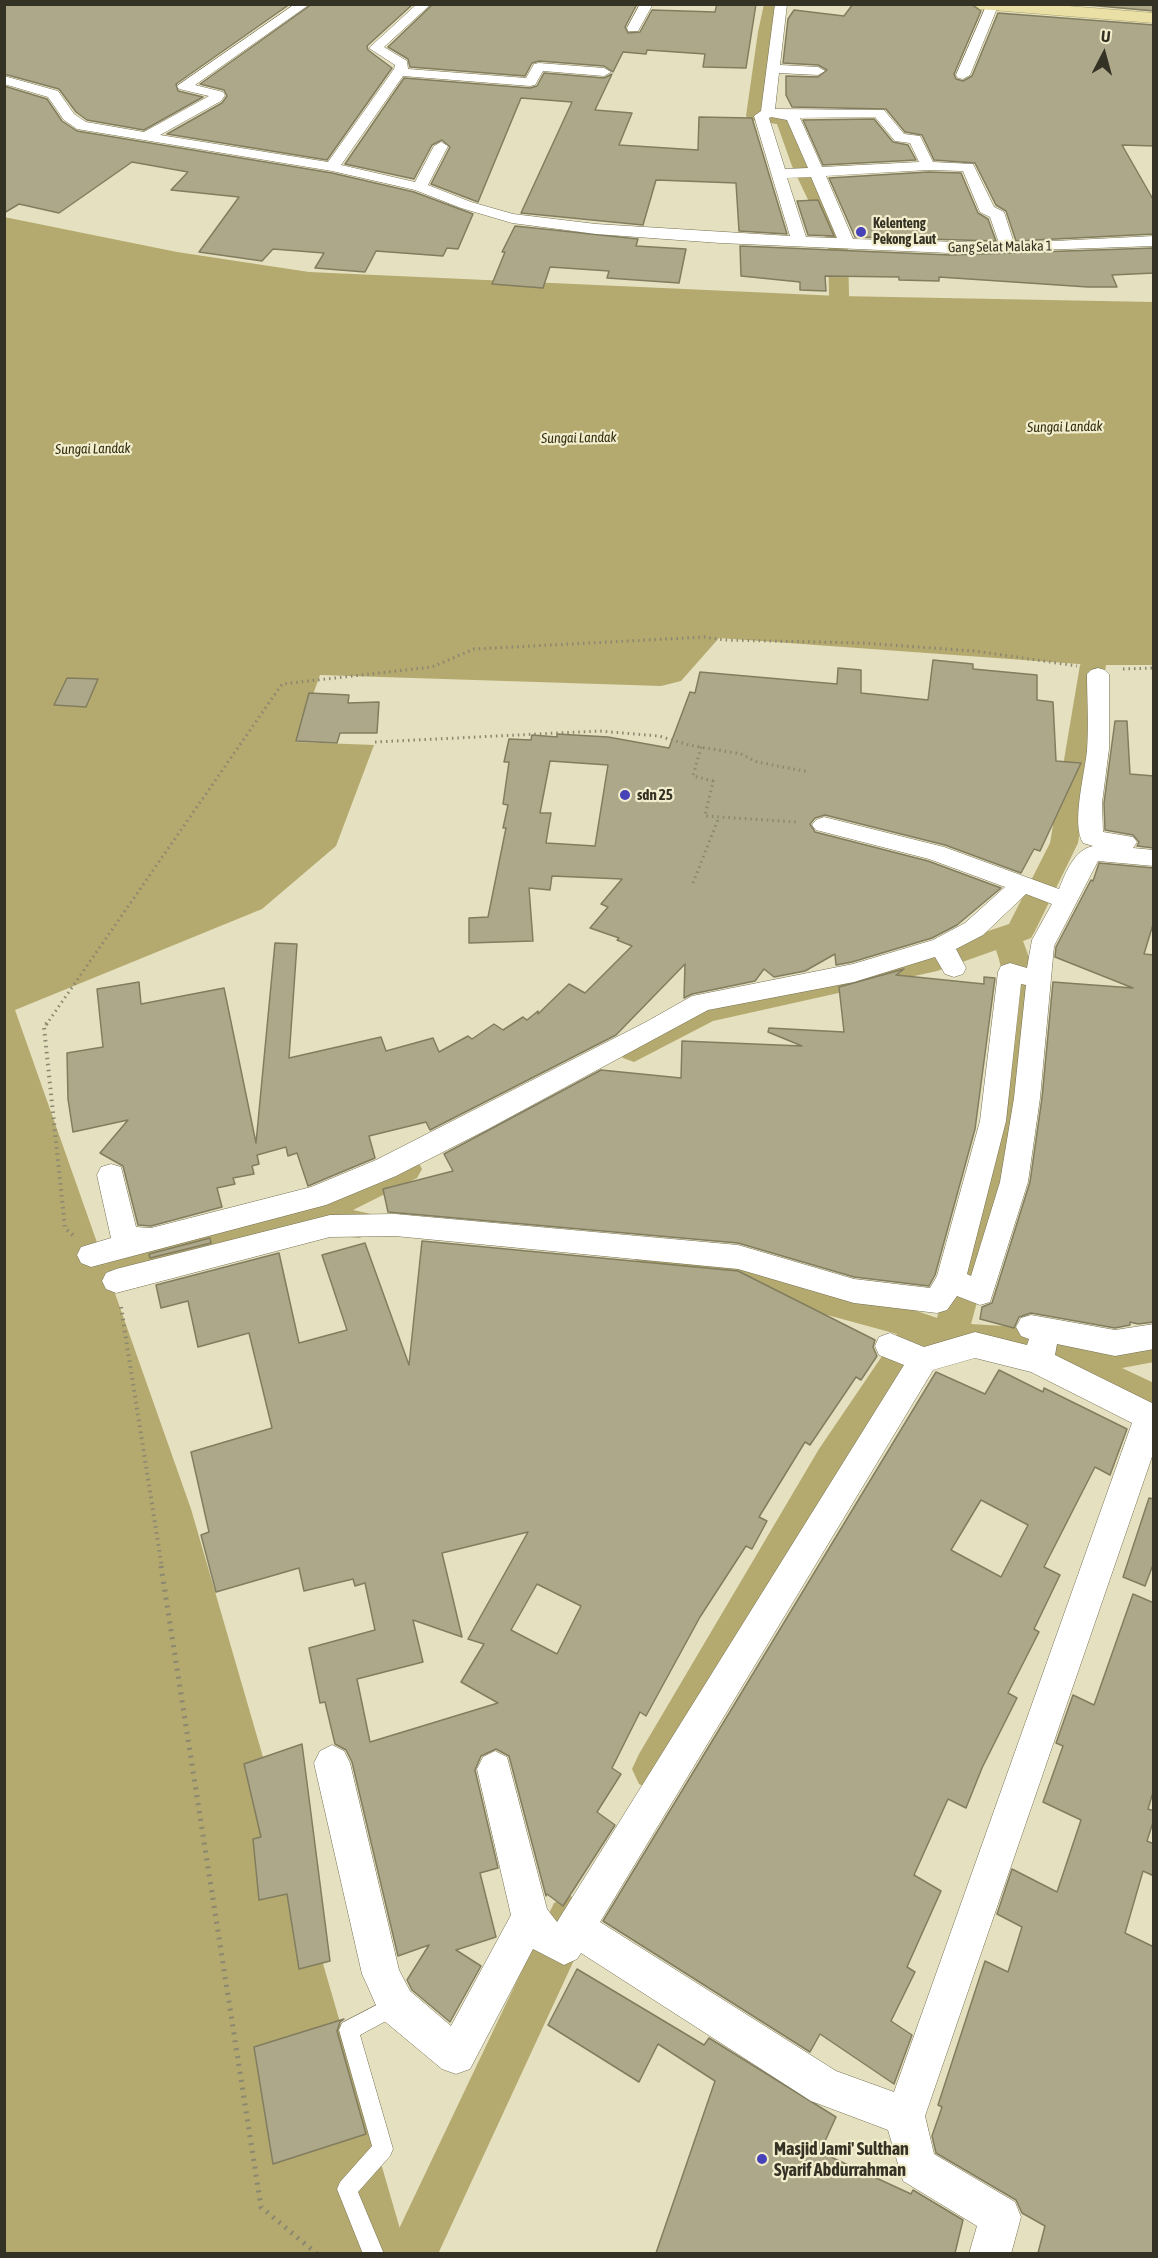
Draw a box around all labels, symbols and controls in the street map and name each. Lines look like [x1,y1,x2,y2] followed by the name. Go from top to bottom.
[1074,24,1134,84] north arrow
[1100,27,1112,46] text: U
[873,216,936,249] place label: Kelenteng Pekong Laut
[854,225,868,239] marker: Kelenteng Pekong Laut
[948,238,1052,256] street label: Gang Selat Malaka 1
[1027,418,1103,436] water label: Sungai Landak
[541,429,617,447] water label: Sungai Landak
[55,440,131,458] water label: Sungai Landak
[637,786,673,804] place label: sdn 25
[618,788,632,802] marker: sdn 25
[774,2138,909,2180] place label: Masjid Jami' Sulthan Syarif Abdurrahman
[755,2152,769,2166] marker: Masjid Jami' Sulthan Syarif Abdurrahman

